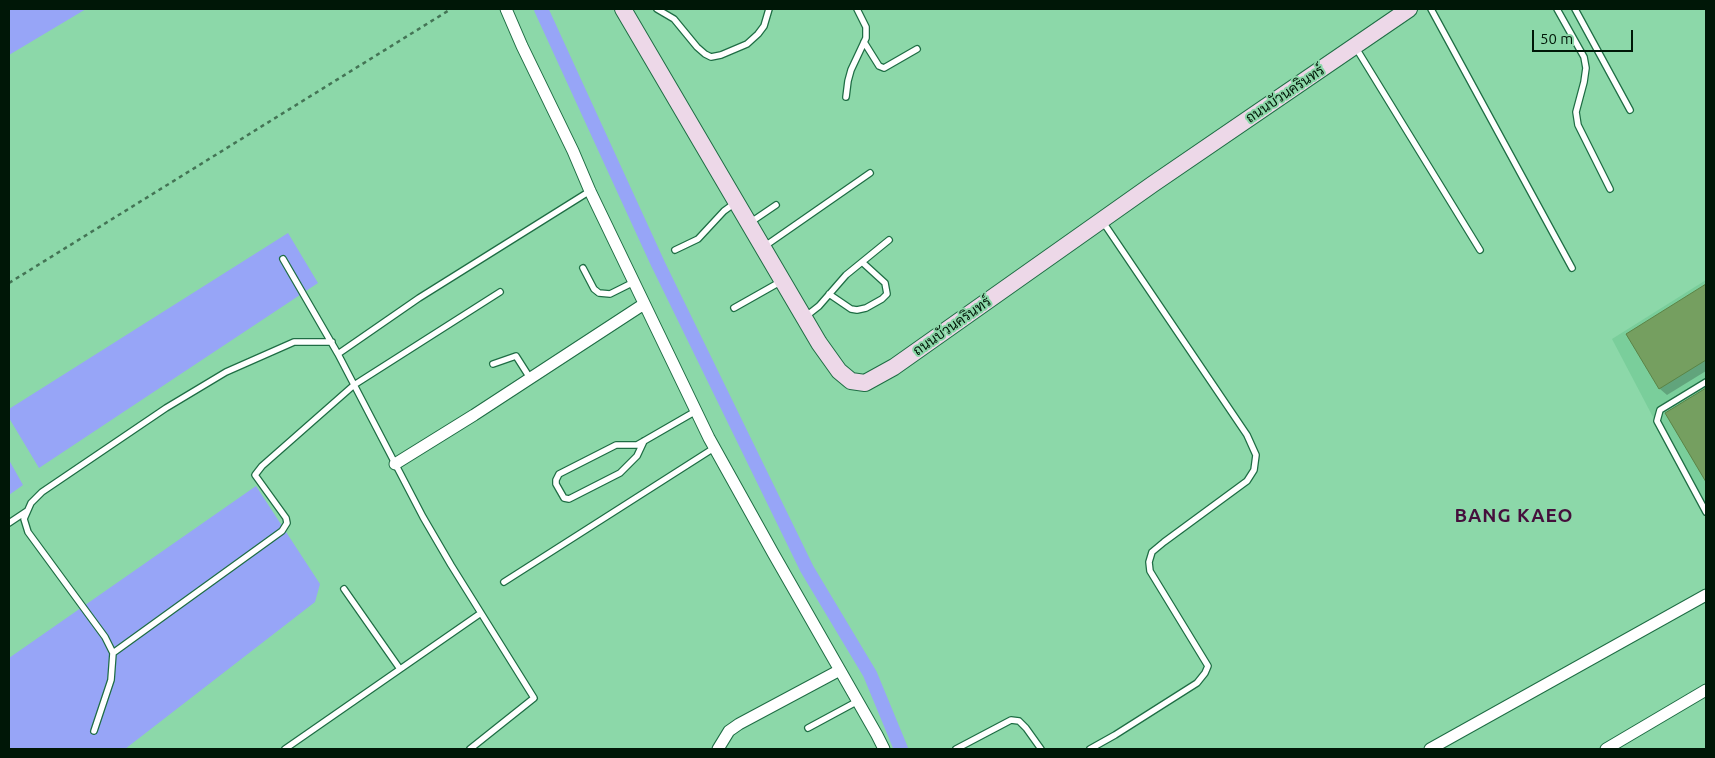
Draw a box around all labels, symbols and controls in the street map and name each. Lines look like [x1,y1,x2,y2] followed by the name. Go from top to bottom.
[1535,20,1636,52] scale bar
[1540,30,1573,47] text: 50 m
[1243,62,1327,126] street label: ถนนบัวนครินทร์
[910,293,994,359] street label: ถนนบัวนครินทร์
[1453,505,1575,527] district label: BANG KAEO

